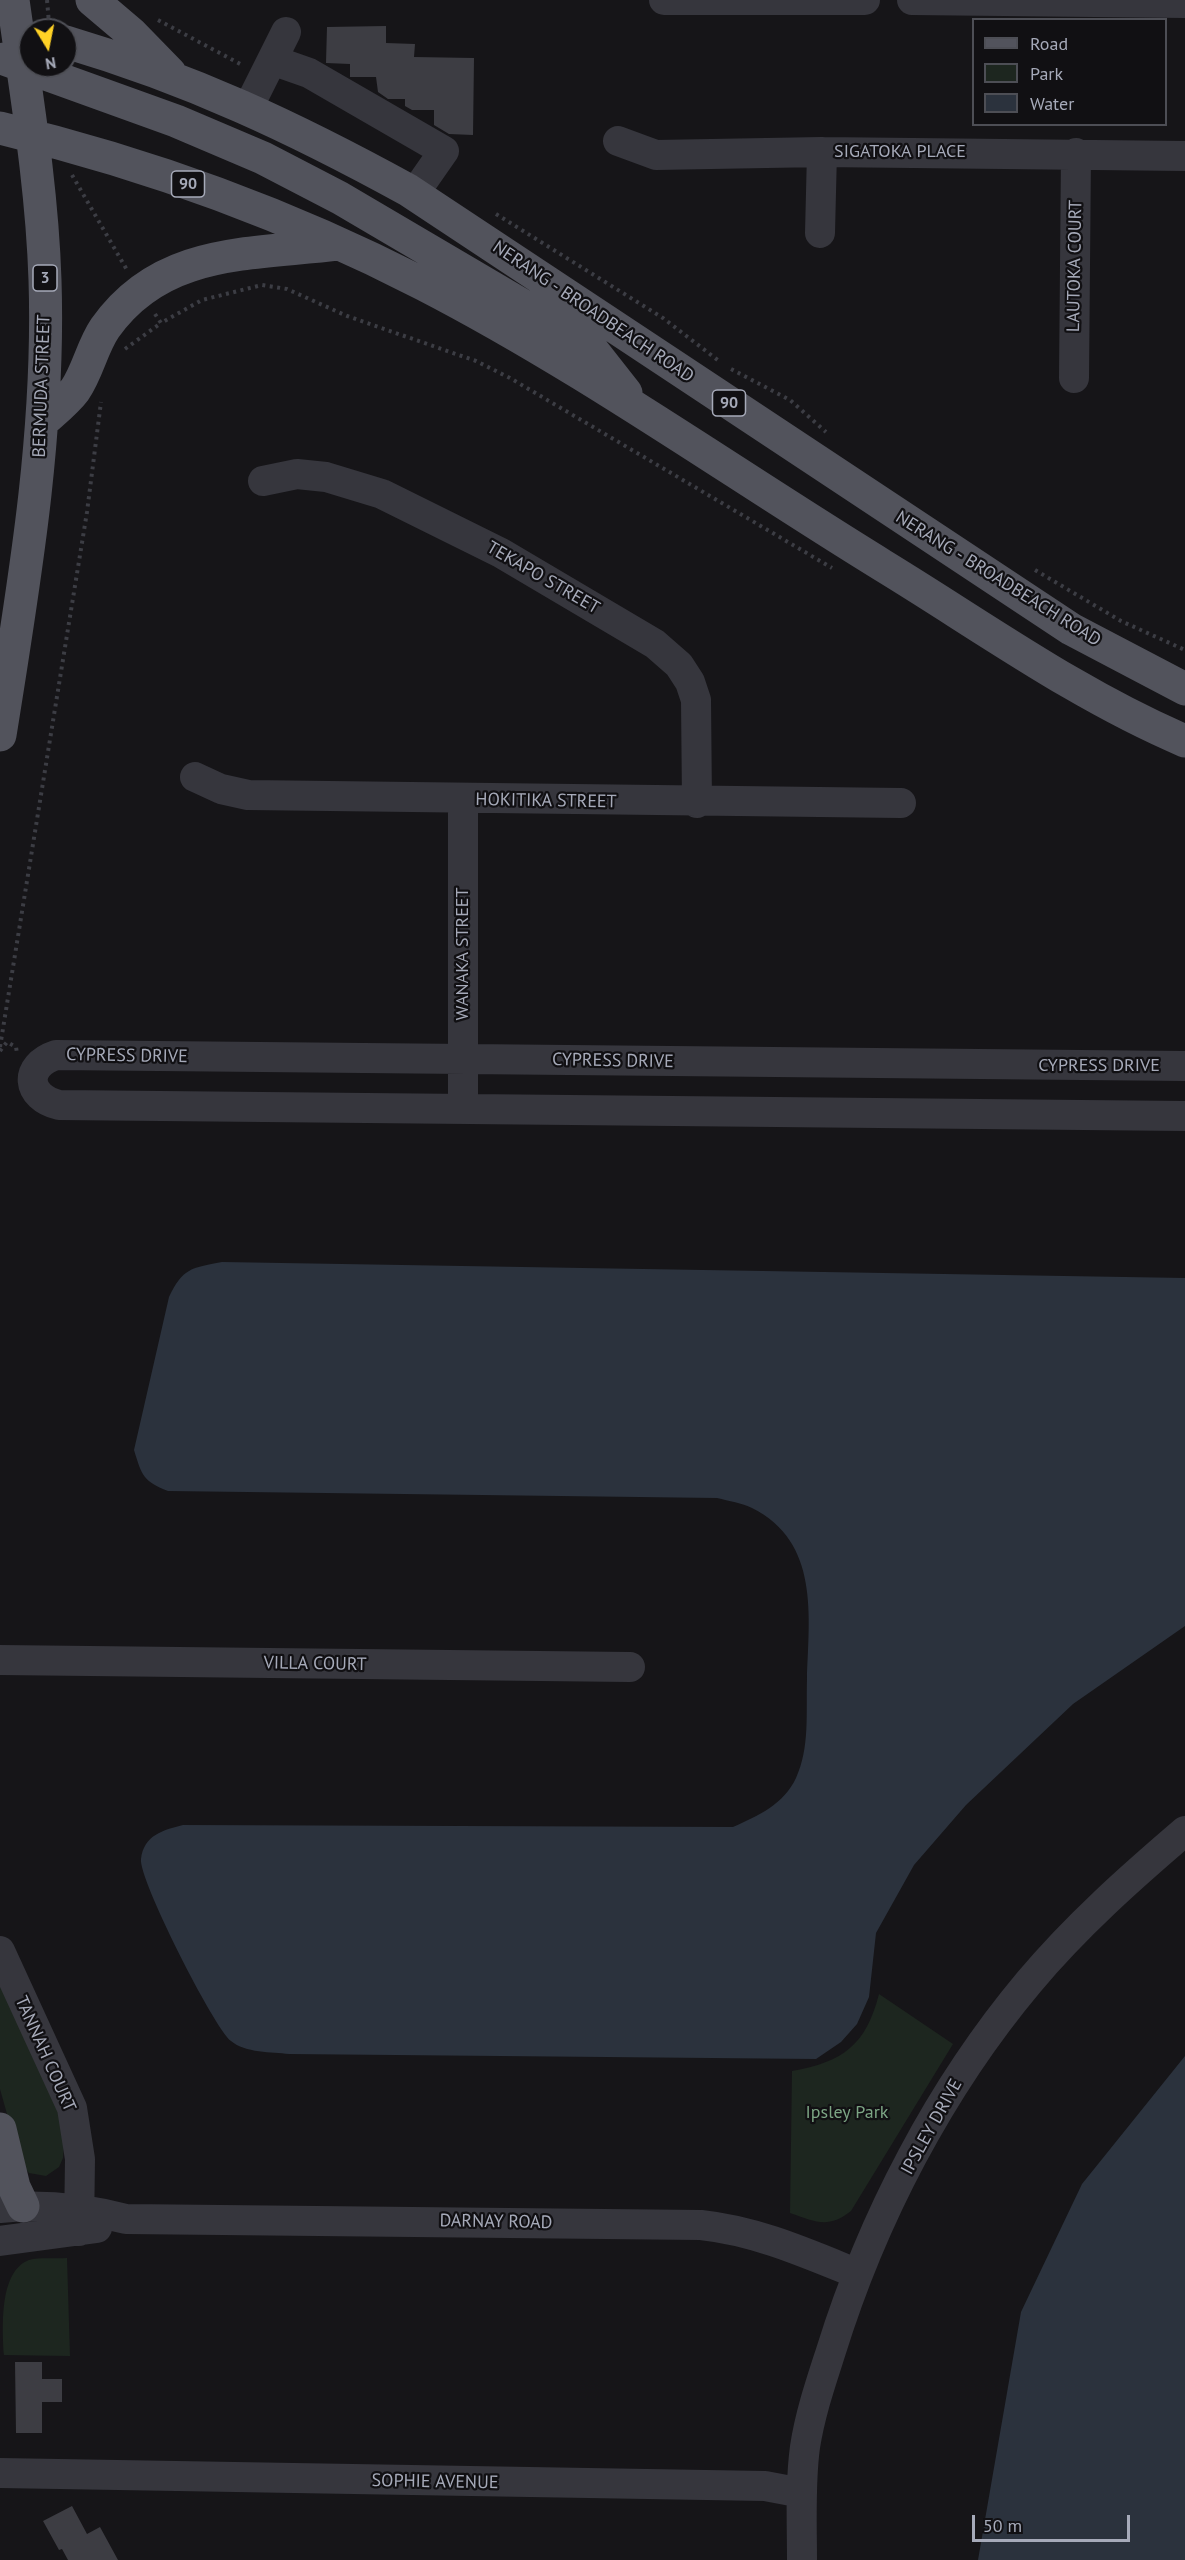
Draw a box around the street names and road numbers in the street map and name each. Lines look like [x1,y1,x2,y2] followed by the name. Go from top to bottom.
[834,141,966,163] street label: SIGATOKA PLACE
[172,171,204,197] road number: 90
[1063,200,1087,332] street label: LAUTOKA COURT
[488,237,698,387] street label: NERANG - BROADBEACH ROAD
[33,265,57,291] road number: 3
[29,314,55,458] street label: BERMUDA STREET
[712,390,746,416] road number: 90
[891,507,1105,651] street label: NERANG - BROADBEACH ROAD
[483,537,603,619] street label: TEKAPO STREET
[475,789,617,813] street label: HOKITIKA STREET
[452,888,474,1020] street label: WANAKA STREET
[66,1044,188,1068] street label: CYPRESS DRIVE
[552,1049,674,1073] street label: CYPRESS DRIVE
[1038,1055,1160,1077] street label: CYPRESS DRIVE
[263,1652,367,1676] street label: VILLA COURT
[10,1993,80,2115] street label: TANNAH COURT
[897,2075,967,2179] street label: IPSLEY DRIVE
[439,2210,553,2234] street label: DARNAY ROAD
[371,2470,499,2494] street label: SOPHIE AVENUE

